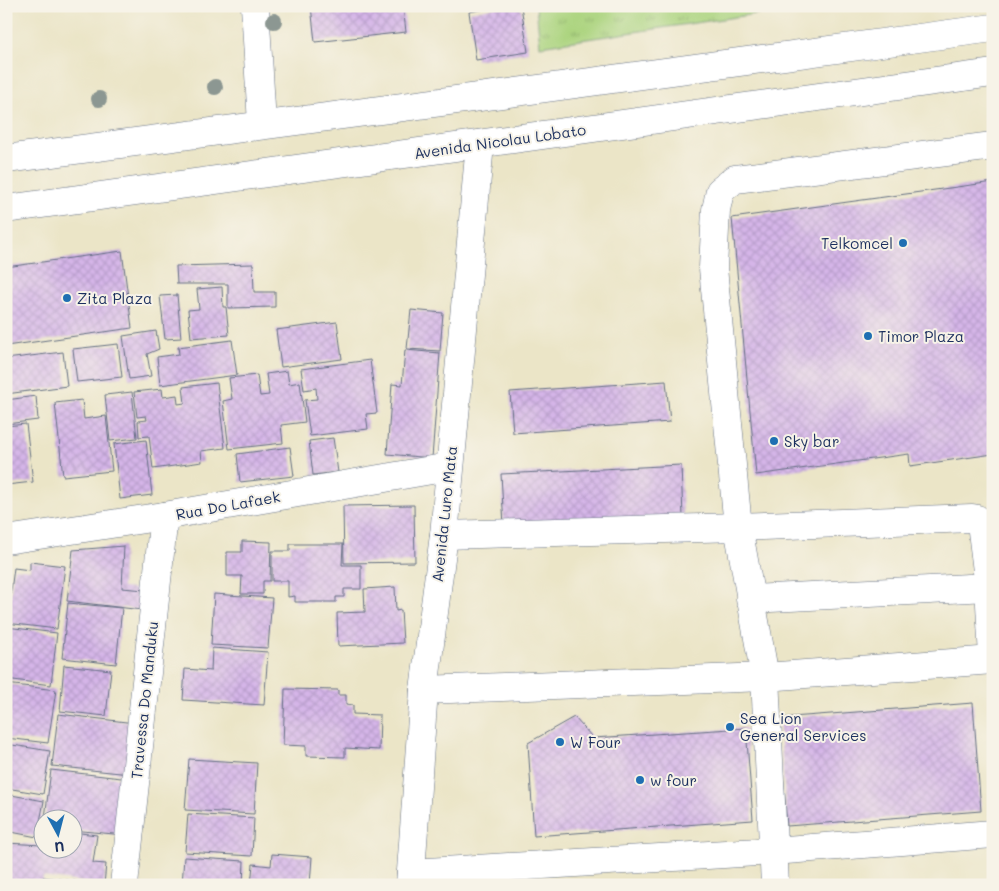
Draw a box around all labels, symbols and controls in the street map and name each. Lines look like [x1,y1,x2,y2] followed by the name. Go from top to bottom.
[413,119,587,163] street label: Avenida Nicolau Lobato
[821,233,893,253] place label: Telkomcel
[897,237,909,249] marker: Telkomcel
[77,288,152,308] place label: Zita Plaza
[61,292,73,304] marker: Zita Plaza
[878,326,964,346] place label: Timor Plaza
[862,330,874,342] marker: Timor Plaza
[784,431,839,451] place label: Sky bar
[768,435,780,447] marker: Sky bar
[427,445,461,583] street label: Avenida Luro Mata
[174,486,282,524] street label: Rua Do Lafaek
[126,620,162,780] street label: Travessa Do Manduku
[740,708,867,745] place label: Sea Lion General Services
[724,721,736,733] marker: Sea Lion General Services
[570,732,621,752] place label: W Four
[554,736,566,748] marker: W Four
[650,770,697,790] place label: w four
[634,774,646,786] marker: w four
[32,808,82,858] north arrow
[54,837,66,857] text: U

